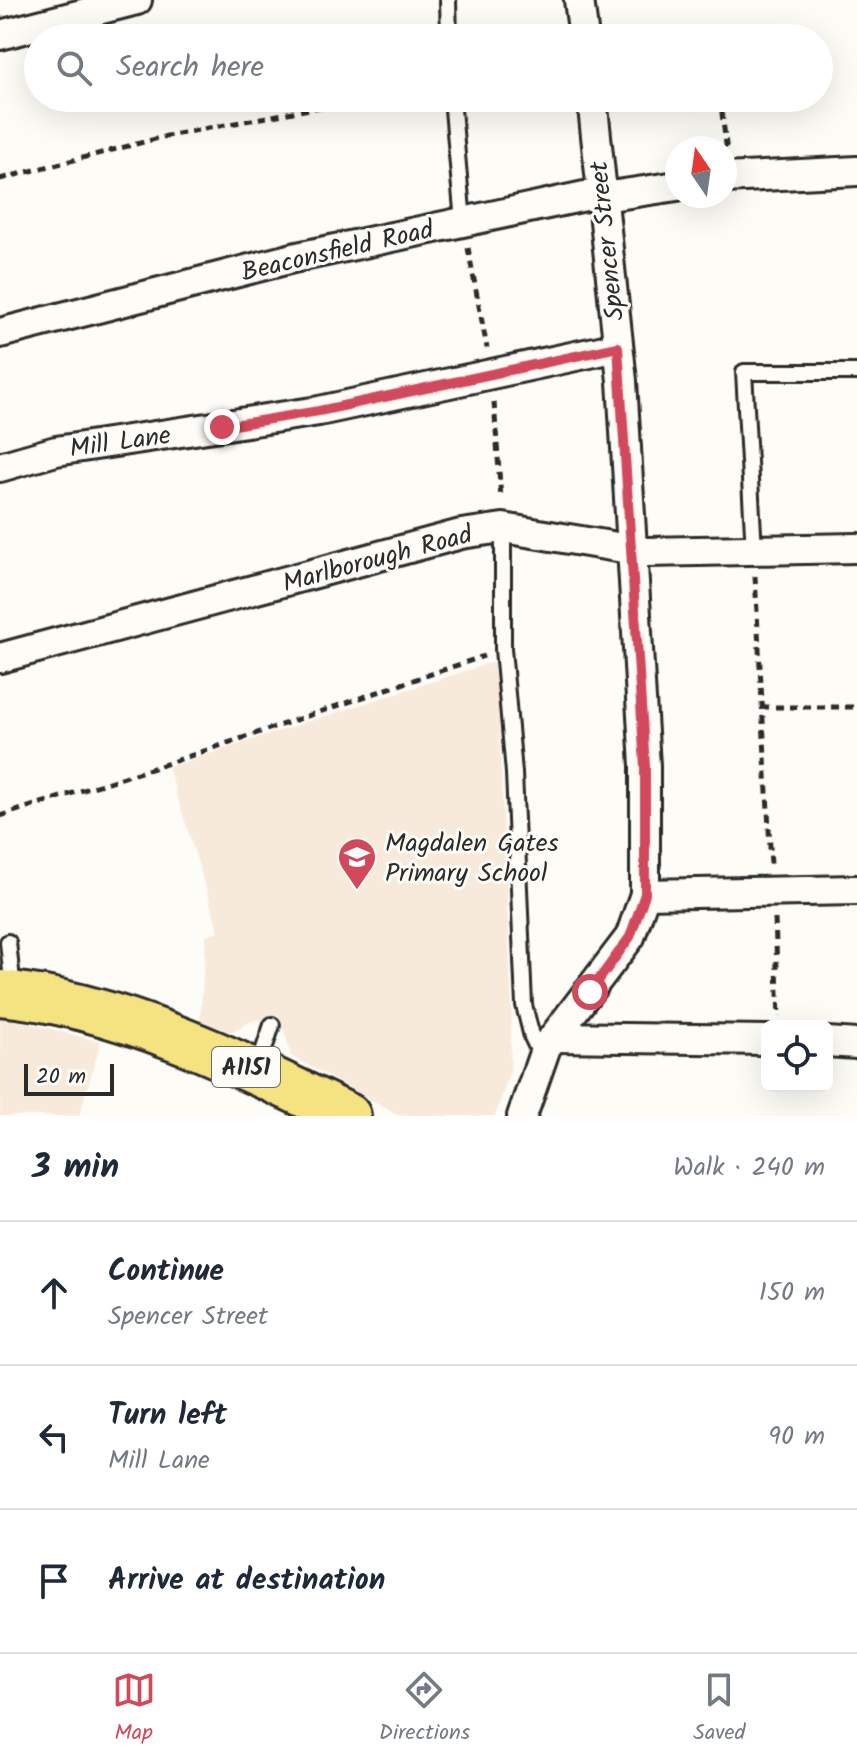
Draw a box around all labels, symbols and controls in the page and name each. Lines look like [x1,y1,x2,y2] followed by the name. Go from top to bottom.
[24,24,833,112] search box
[116,44,264,92] text: Search here
[52,46,96,90] icon: search
[665,136,737,208] north arrow
[579,158,637,323] street label: Spencer Street
[237,209,439,294] street label: Beaconsfield Road
[204,409,240,445] route end
[67,415,174,471] street label: Mill Lane
[278,514,478,605] street label: Marlborough Road
[385,823,559,895] place label: Magdalen Gates Primary School
[336,836,378,891] school or university icon: Magdalen Gates Primary School
[572,974,608,1010] route start
[761,1020,833,1092] map controls
[761,1020,833,1092] button: locate
[212,1047,280,1087] road number: A1151
[24,1060,114,1096] scale bar
[36,1060,86,1095] text: 20 m
[32,1141,119,1195] text: 3 min
[673,1147,825,1189] text: Walk · 240 m
[108,1248,224,1296] text: Continue
[32,1271,76,1315] icon: ahead
[759,1272,825,1314] text: 150 m
[108,1296,268,1338] text: Spencer Street
[108,1392,227,1440] text: Turn left
[32,1415,76,1459] icon: left
[768,1416,825,1458] text: 90 m
[108,1440,210,1482] text: Mill Lane
[108,1557,385,1605] text: Arrive at destination
[32,1559,76,1603] icon: arrive
[112,1668,156,1751] tab: Map
[379,1668,470,1751] tab: Directions
[693,1668,745,1751] tab: Saved

